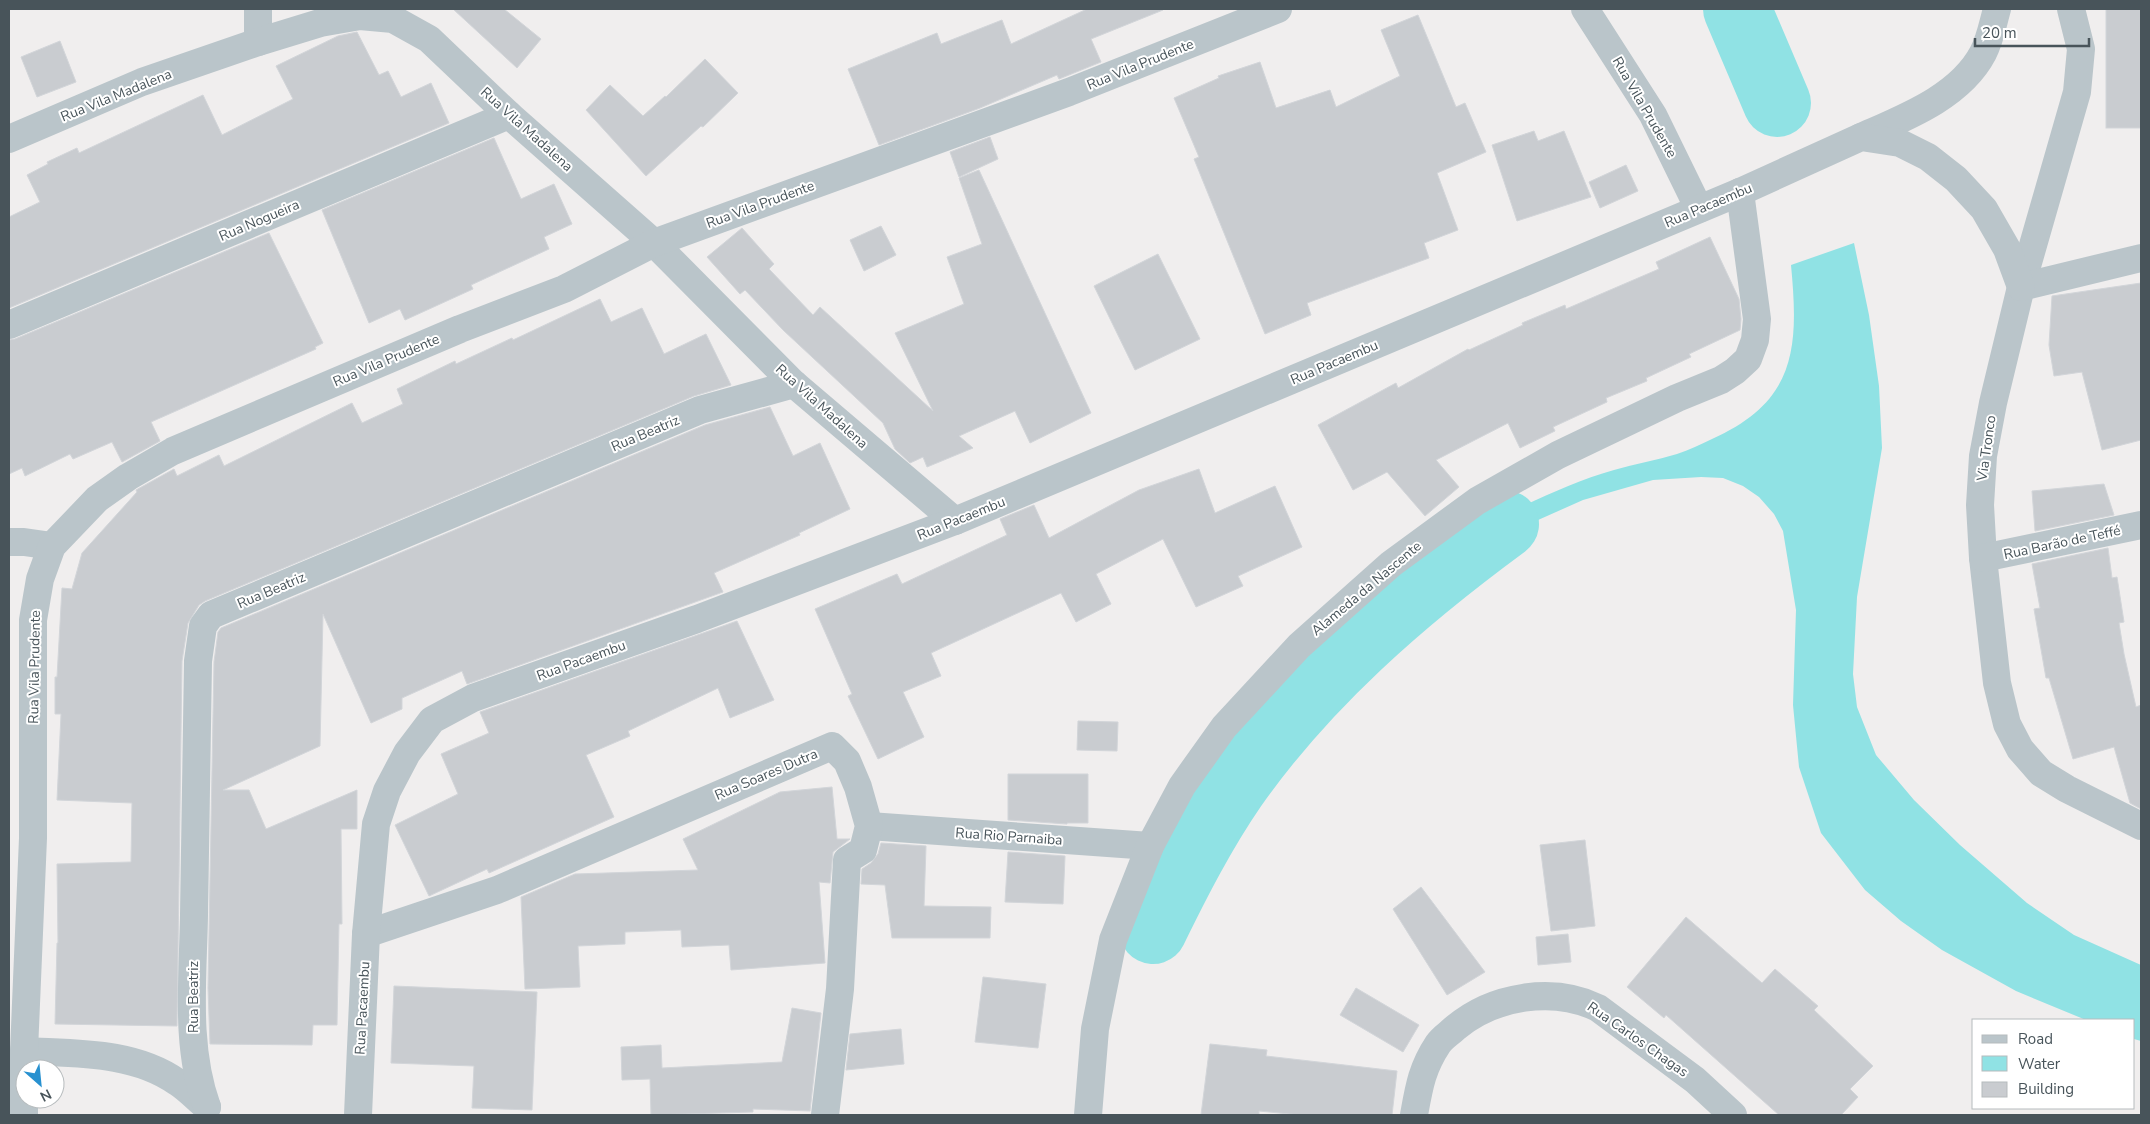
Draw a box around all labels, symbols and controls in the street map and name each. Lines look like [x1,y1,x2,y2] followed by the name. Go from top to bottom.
[1975,15,2089,47] scale bar
[1982,23,2017,43] text: 20 m
[1084,34,1196,95] street label: Rua Vila Prudente
[1608,53,1681,161] street label: Rua Vila Prudente
[58,65,175,126] street label: Rua Vila Madalena
[476,83,577,176] street label: Rua Vila Madalena
[703,176,817,233] street label: Rua Vila Prudente
[1661,178,1755,232] street label: Rua Pacaembu
[216,195,302,246] street label: Rua Nogueira
[330,329,442,391] street label: Rua Vila Prudente
[1287,335,1381,389] street label: Rua Pacaembu
[771,360,872,453] street label: Rua Vila Madalena
[608,410,683,456] street label: Rua Beatriz
[1972,414,2001,483] street label: Via Tronco
[914,492,1008,545] street label: Rua Pacaembu
[2002,521,2122,564] street label: Rua Barão de Teffé
[1307,537,1425,640] street label: Alameda da Nascente
[234,567,309,613] street label: Rua Beatriz
[24,610,45,724] street label: Rua Vila Prudente
[534,636,628,685] street label: Rua Pacaembu
[712,744,821,805] street label: Rua Soares Dutra
[955,823,1063,850] street label: Rua Rio Parnaiba
[184,960,203,1033] street label: Rua Beatriz
[351,961,374,1055] street label: Rua Pacaembu
[1583,997,1692,1082] street label: Rua Carlos Chagas
[1972,1019,2135,1109] legend
[2018,1029,2053,1049] text: Road
[2018,1054,2061,1074] text: Water
[15,1059,65,1109] north arrow
[2018,1079,2074,1099] text: Building
[37,1084,55,1106] text: N

